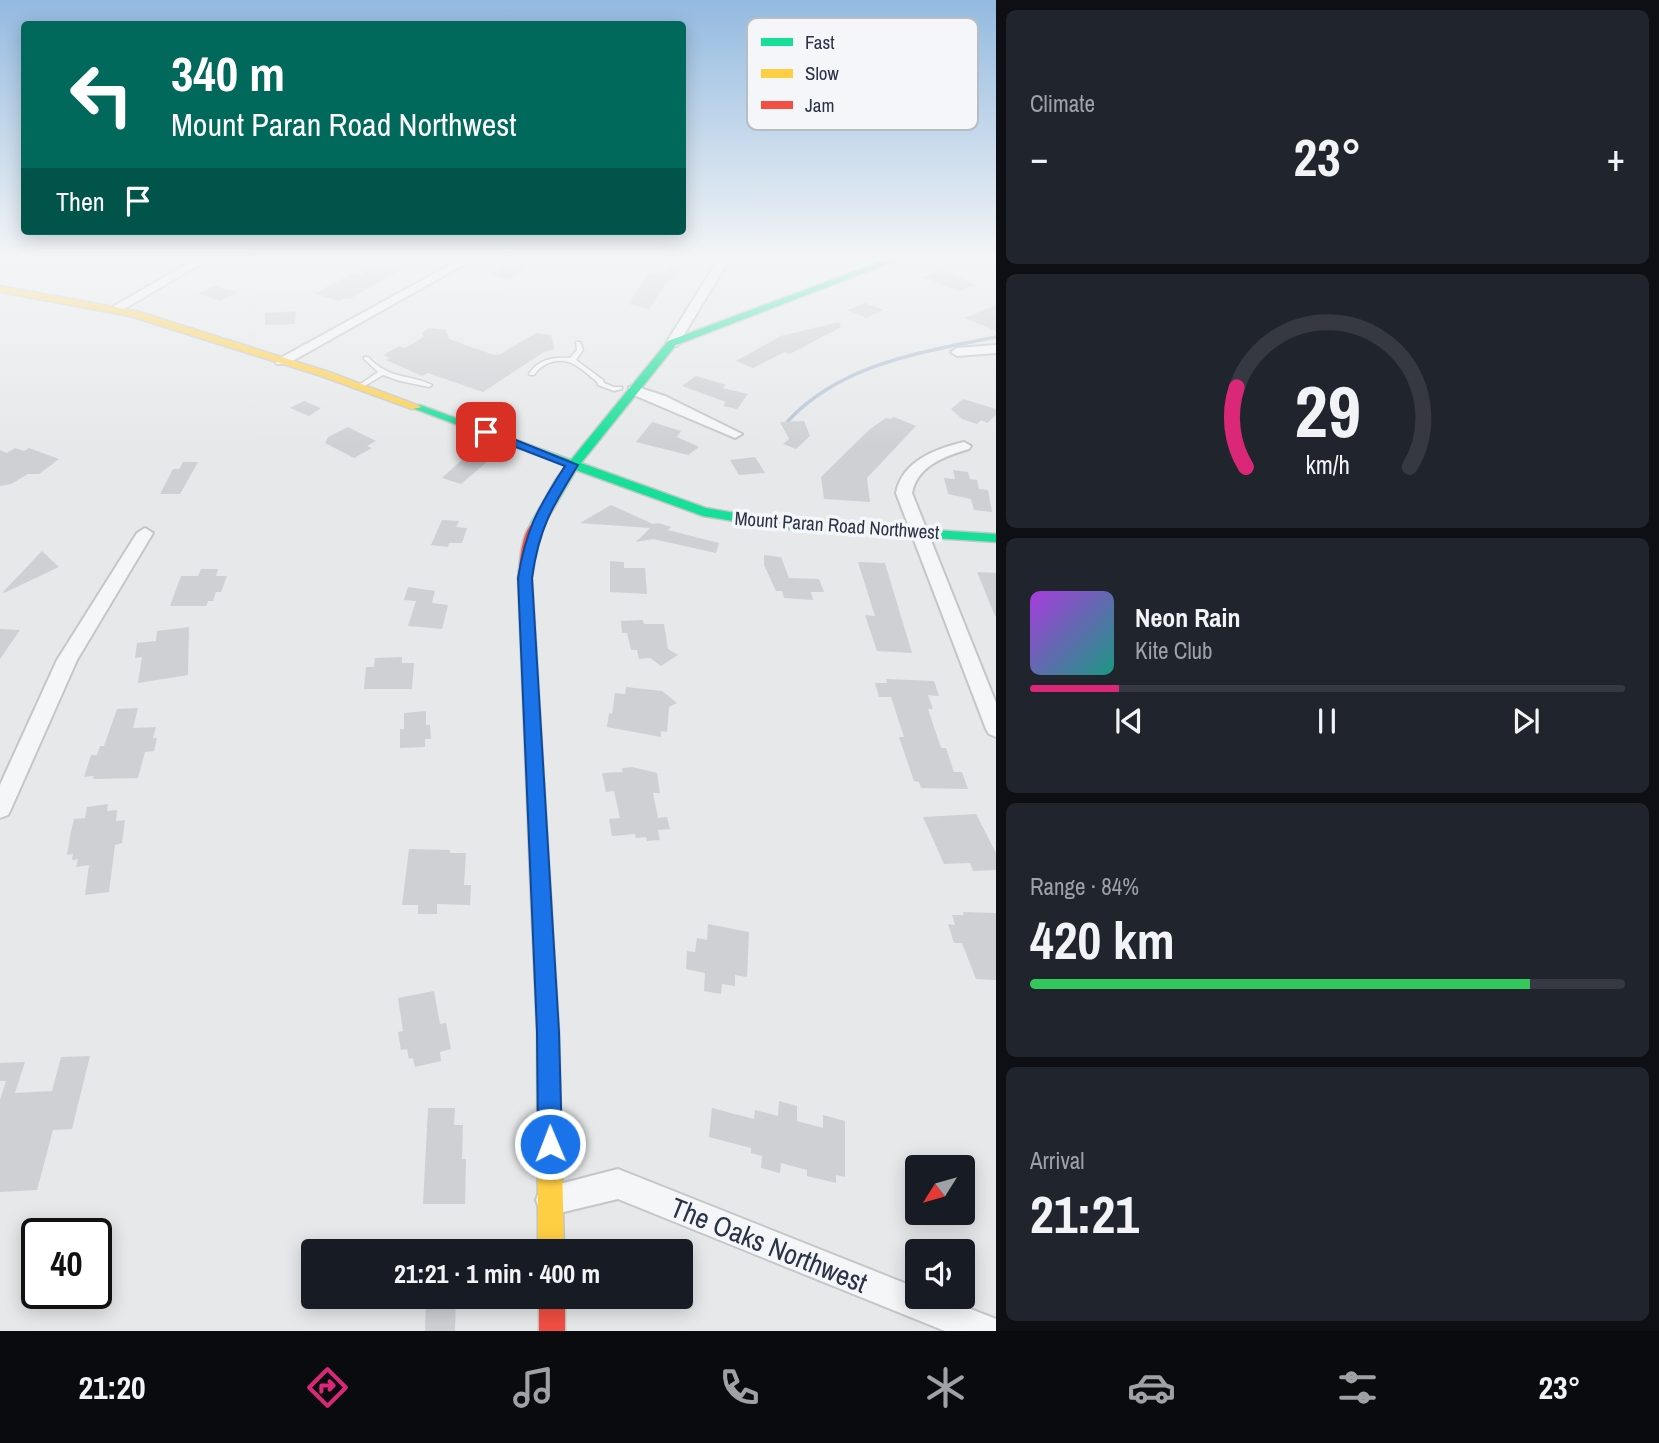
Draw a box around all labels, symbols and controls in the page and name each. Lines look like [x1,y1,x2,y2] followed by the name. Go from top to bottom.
[747,18,978,130] legend
[805,29,835,55] text: Fast
[171,40,285,106] text: 340 m
[56,49,147,140] icon: left
[805,60,840,86] text: Slow
[1030,88,1095,119] text: Climate
[805,92,834,118] text: Jam
[171,103,517,146] text: Mount Paran Road Northwest
[1293,122,1362,192] text: 23°
[1030,132,1048,183] text: −
[1607,132,1625,183] text: +
[119,182,157,220] icon: arrive
[56,184,105,219] text: Then
[1294,363,1361,461] text: 29
[456,402,516,462] pin
[467,413,505,451] icon: arrive
[1305,448,1350,482] text: km/h
[734,505,941,545] street label: Mount Paran Road Northwest
[1135,600,1240,635] text: Neon Rain
[1135,635,1213,666] text: Kite Club
[1110,702,1148,740] icon: previous
[1308,702,1346,740] icon: pause
[1507,702,1545,740] icon: next
[1030,871,1139,902] text: Range · 84%
[1030,905,1175,975] text: 420 km
[513,1107,587,1181] position arrow
[1030,1145,1085,1176] text: Arrival
[905,1155,975,1225] north arrow
[905,1155,975,1309] map controls
[1030,1179,1139,1249] text: 21:21
[665,1188,873,1302] street label: The Oaks Northwest
[21,1218,112,1309] speed limit sign: 40
[905,1239,975,1309] button: sound
[394,1256,600,1291] text: 21:21 · 1 min · 400 m
[303,1363,352,1412] icon: directions
[509,1363,558,1412] icon: music
[715,1363,764,1412] icon: phone
[921,1363,970,1412] icon: climate
[1127,1363,1176,1412] icon: car
[1333,1363,1382,1412] icon: filters
[78,1366,146,1409] text: 21:20
[1538,1366,1580,1409] text: 23°

